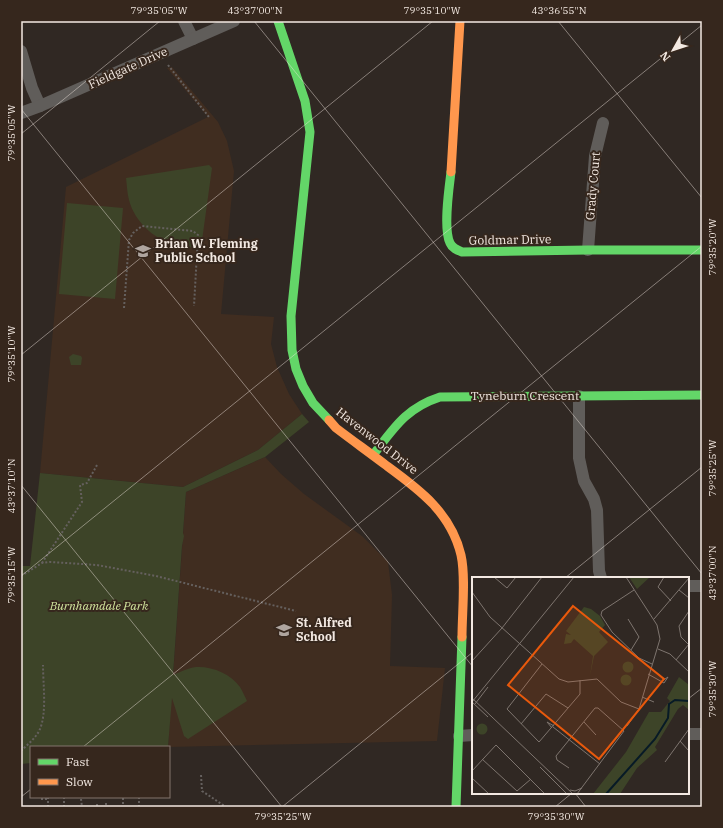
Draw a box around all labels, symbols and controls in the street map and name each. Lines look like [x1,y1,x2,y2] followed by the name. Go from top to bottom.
[130,4,188,17] text: 79°35'05"W
[228,4,283,17] text: 43°37'00"N
[403,4,461,17] text: 79°35'10"W
[532,4,587,17] text: 43°36'55"N
[653,30,693,70] north arrow
[86,43,170,92] street label: Fieldgate Drive
[657,48,673,64] text: N
[5,104,18,162] text: 79°35'05"W
[582,151,603,221] street label: Grady Court
[706,218,719,276] text: 79°35'20"W
[469,231,551,248] street label: Goldmar Drive
[155,236,258,265] place label: Brian W. Fleming Public School
[134,242,152,260] school or university icon: Brian W. Fleming Public School
[5,325,18,383] text: 79°35'10"W
[471,388,579,403] street label: Tyneburn Crescent
[333,404,421,477] street label: Havenwood Drive
[706,439,719,497] text: 79°35'25"W
[5,458,18,514] text: 43°37'10"N
[706,545,719,601] text: 43°37'00"N
[5,546,18,604] text: 79°35'15"W
[472,577,689,794] inset map
[49,598,149,613] park label: Burnhamdale Park
[296,615,352,644] place label: St. Alfred School
[275,621,293,639] school or university icon: St. Alfred School
[706,660,719,718] text: 79°35'30"W
[30,746,170,798] legend
[66,754,90,769] text: Fast
[66,774,93,789] text: Slow
[254,810,312,823] text: 79°35'25"W
[527,810,585,823] text: 79°35'30"W

